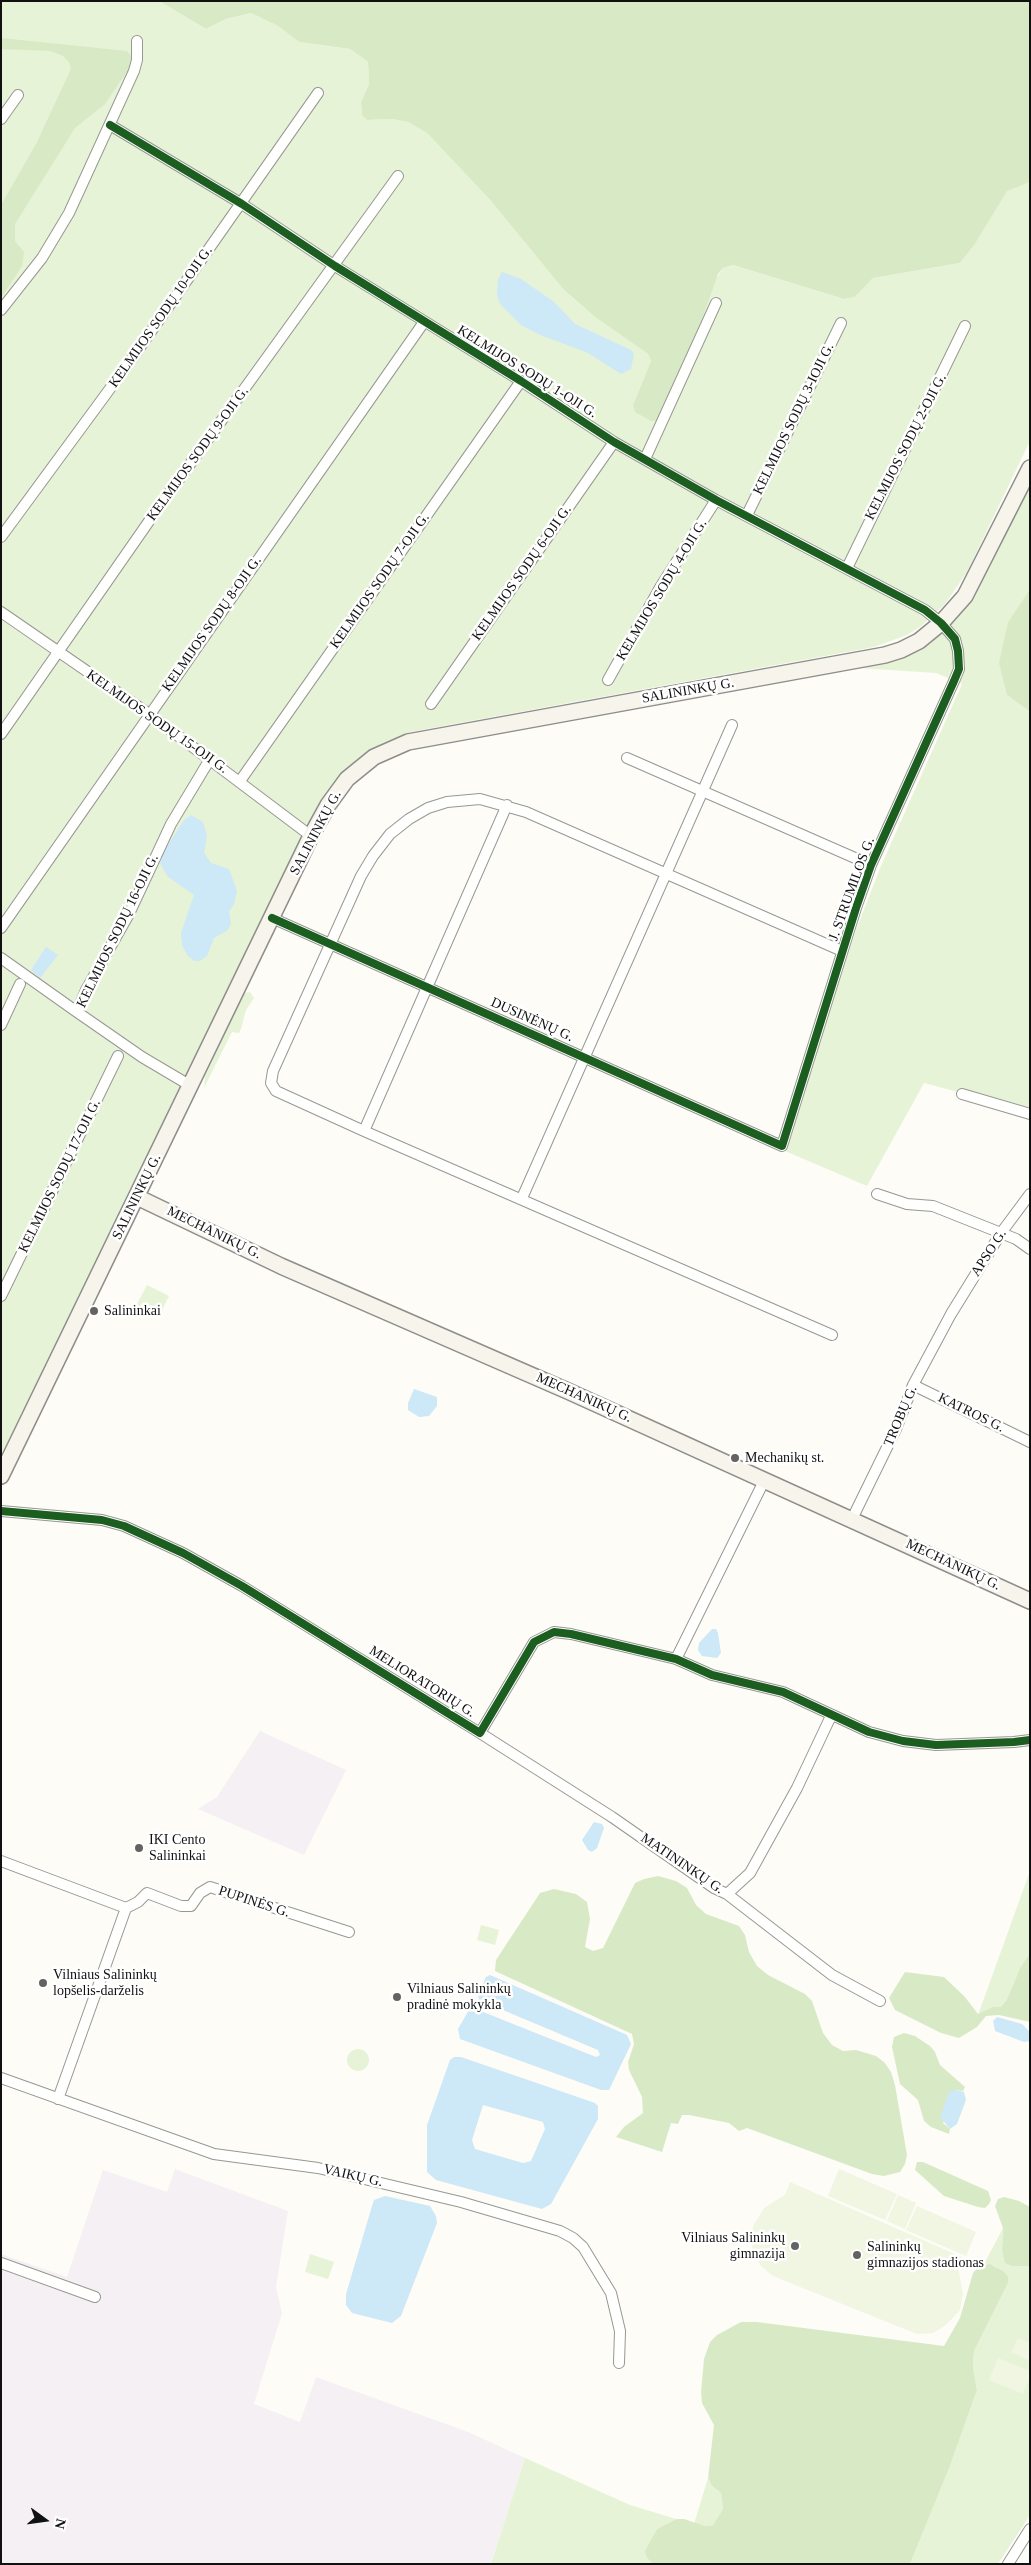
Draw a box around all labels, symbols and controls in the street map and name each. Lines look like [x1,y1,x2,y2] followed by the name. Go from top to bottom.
[106,243,216,391] street label: KELMIJOS SODŲ 10-OJI G.
[454,322,600,422] street label: KELMIJOS SODŲ 1-OJI G.
[750,341,838,497] street label: KELMIJOS SODŲ 3-IOJI G.
[862,371,950,523] street label: KELMIJOS SODŲ 2-OJI G.
[144,384,252,524] street label: KELMIJOS SODŲ 9-OJI G.
[469,502,575,644] street label: KELMIJOS SODŲ 6-OJI G.
[327,510,433,652] street label: KELMIJOS SODŲ 7-OJI G.
[613,516,711,664] street label: KELMIJOS SODŲ 4-OJI G.
[159,553,265,695] street label: KELMIJOS SODŲ 8-OJI G.
[83,667,231,777] street label: KELMIJOS SODŲ 15-OJI G.
[641,675,735,707] street label: SALININKŲ G.
[287,788,345,878] street label: SALININKŲ G.
[825,835,879,943] street label: J. STRUMILOS G.
[73,851,163,1011] street label: KELMIJOS SODŲ 16-OJI G.
[488,994,576,1046] street label: DUSINĖNŲ G.
[15,1096,105,1256] street label: KELMIJOS SODŲ 17-OJI G.
[109,1151,165,1243] street label: SALININKŲ G.
[164,1203,264,1263] street label: MECHANIKŲ G.
[968,1226,1010,1280] street label: APSO G.
[104,1303,161,1319] place label: Salininkai
[88,1305,100,1317] marker: Salininkai
[534,1369,634,1427] street label: MECHANIKŲ G.
[881,1383,921,1449] street label: TROBŲ G.
[935,1390,1007,1436] street label: KATROS G.
[745,1450,824,1466] place label: Mechanikų st.
[729,1452,741,1464] marker: Mechanikų st.
[903,1536,1003,1594] street label: MECHANIKŲ G.
[366,1643,478,1721] street label: MELIORATORIŲ G.
[637,1830,727,1898] street label: MATININKŲ G.
[149,1832,206,1864] place label: IKI Cento Salininkai
[133,1842,145,1854] marker: IKI Cento Salininkai
[216,1883,292,1921] street label: PUPINĖS G.
[53,1967,157,2000] place label: Vilniaus Salininkų lopšelis-darželis
[37,1977,49,1989] marker: Vilniaus Salininkų lopšelis-darželis
[407,1981,511,2014] place label: Vilniaus Salininkų pradinė mokykla
[391,1991,403,2003] marker: Vilniaus Salininkų pradinė mokykla
[322,2161,384,2191] street label: VAIKŲ G.
[681,2230,785,2262] place label: Vilniaus Salininkų gimnazija
[867,2239,984,2272] place label: Salininkų gimnazijos stadionas
[789,2240,801,2252] marker: Vilniaus Salininkų gimnazija
[851,2249,863,2261] marker: Salininkų gimnazijos stadionas
[20,2495,70,2545] north arrow
[52,2517,69,2530] text: N

